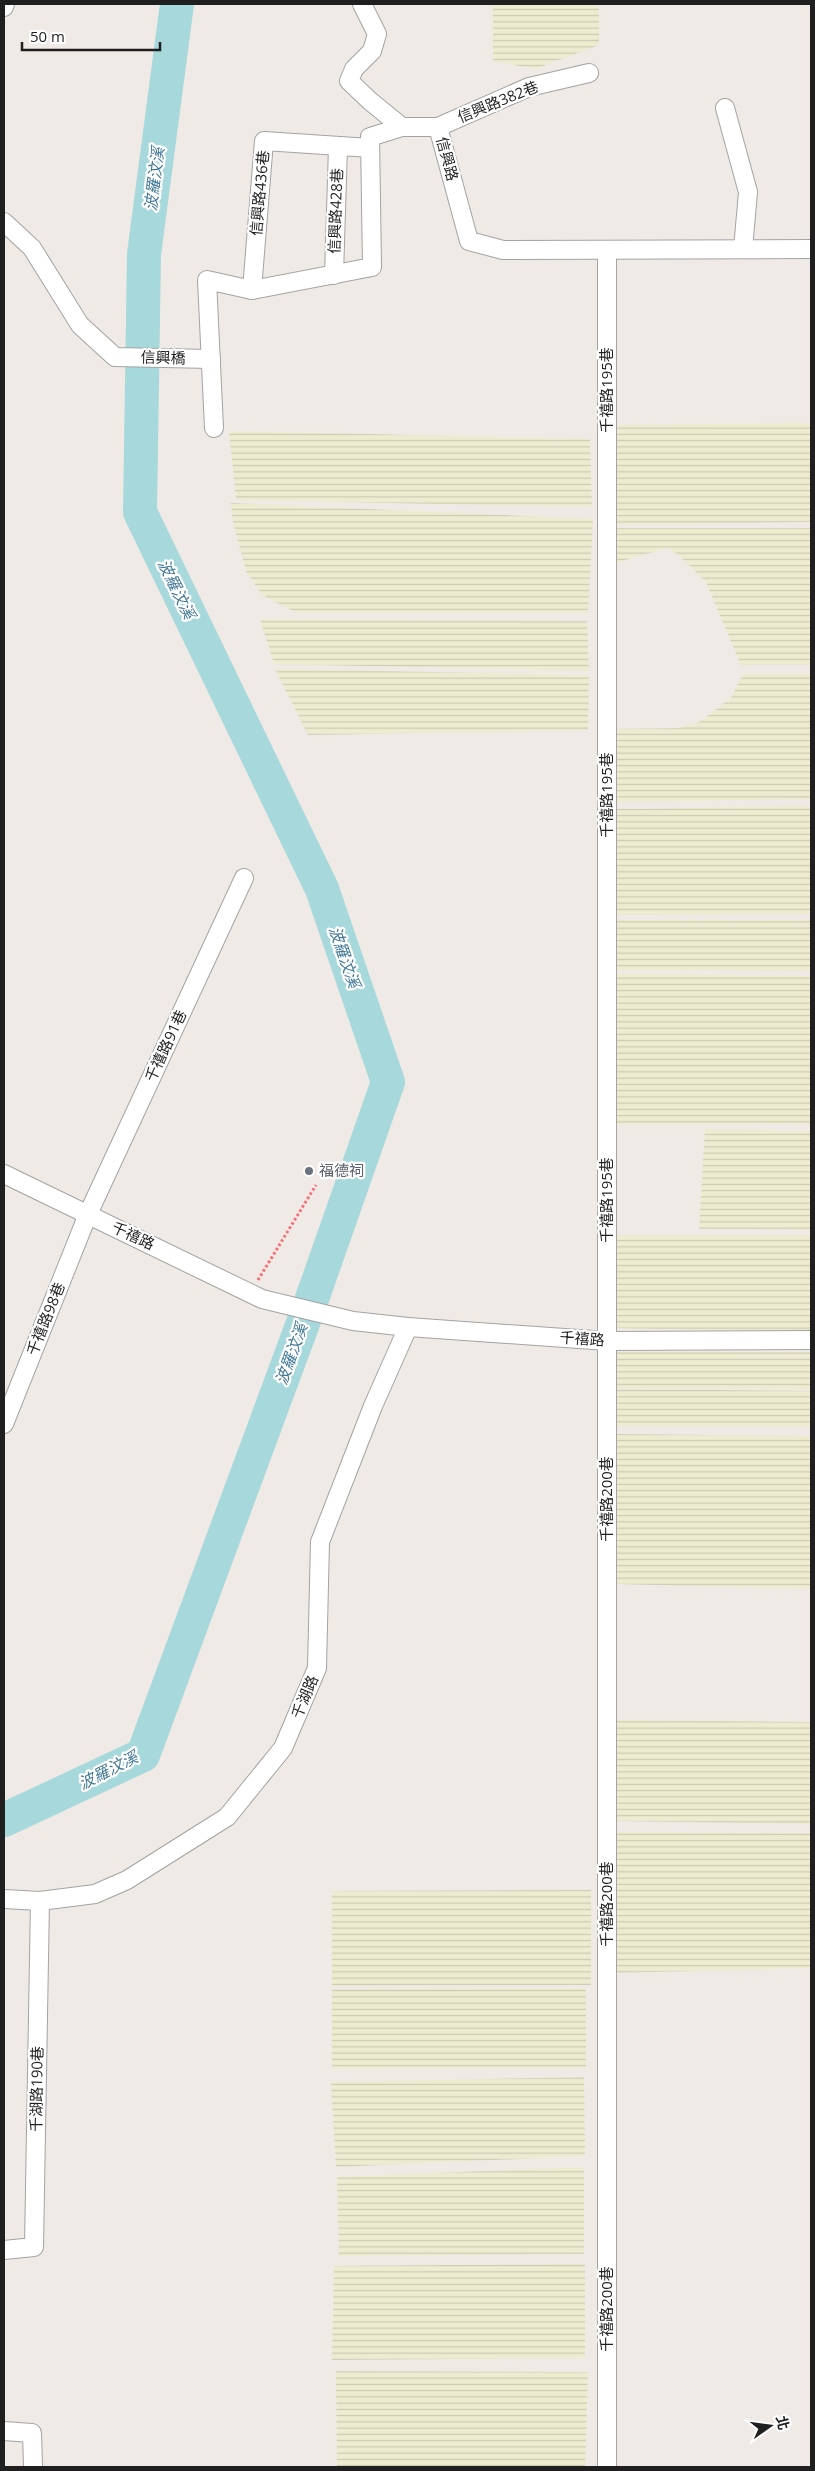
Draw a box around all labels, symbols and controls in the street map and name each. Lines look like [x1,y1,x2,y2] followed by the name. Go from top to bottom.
[22,20,160,52] scale bar
[30,26,65,46] text: 50 m
[454,76,541,126] street label: 信興路382巷
[432,134,463,183] street label: 信興路
[139,144,169,212] water label: 波羅汶溪
[245,149,273,236] street label: 信興路436巷
[324,168,346,254] street label: 信興路428巷
[140,347,186,367] street label: 信興橋
[596,347,616,433] street label: 千禧路195巷
[153,555,202,624] water label: 波羅汶溪
[596,752,616,838] street label: 千禧路195巷
[324,923,366,993] water label: 波羅汶溪
[140,1006,190,1085] street label: 千禧路91巷
[596,1157,616,1243] street label: 千禧路195巷
[319,1160,364,1180] place label: 福德祠
[303,1165,315,1177] marker: 福德祠
[109,1217,158,1254] street label: 千禧路
[21,1279,69,1358] street label: 千禧路98巷
[270,1318,313,1388] water label: 波羅汶溪
[559,1326,605,1350] street label: 千禧路
[596,1456,616,1542] street label: 千禧路200巷
[286,1672,322,1721] street label: 千湖路
[74,1745,143,1794] water label: 波羅汶溪
[596,1861,616,1947] street label: 千禧路200巷
[25,2046,47,2132] street label: 千湖路190巷
[596,2266,616,2352] street label: 千禧路200巷
[745,2401,795,2451] north arrow
[772,2414,794,2432] text: 北

